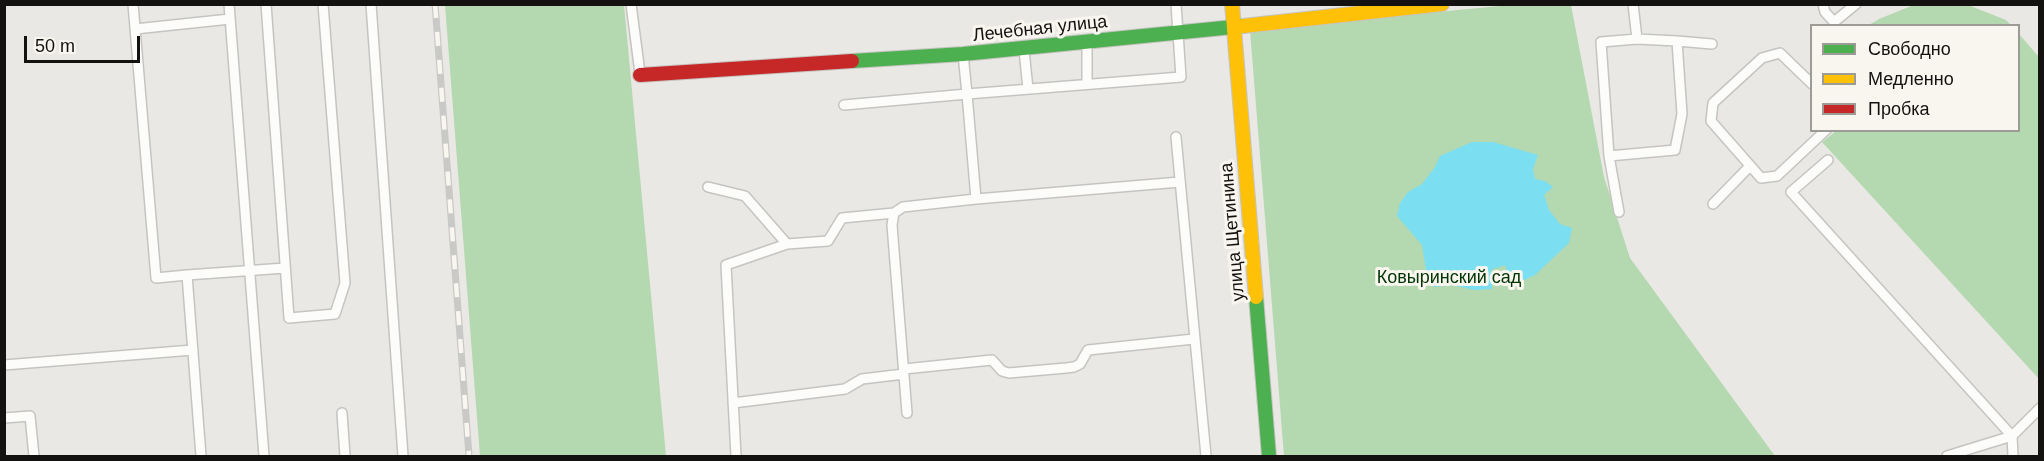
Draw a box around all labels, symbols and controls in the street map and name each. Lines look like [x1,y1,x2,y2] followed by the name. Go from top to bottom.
[972,11,1108,47] street label: Лечебная улица
[27,24,142,62] scale bar
[1810,24,2020,132] legend
[35,36,75,56] text: 50 m
[1868,39,1951,59] text: Свободно
[1868,69,1954,89] text: Медленно
[1868,99,1930,119] text: Пробка
[1216,162,1250,302] street label: улица Щетинина
[1377,267,1521,289] park label: Ковыринский сад

